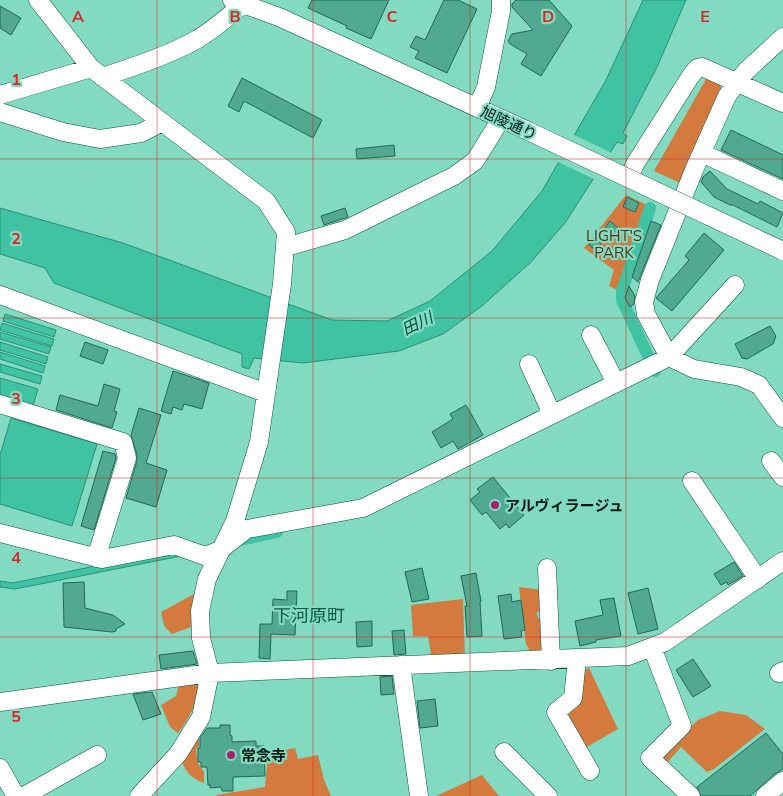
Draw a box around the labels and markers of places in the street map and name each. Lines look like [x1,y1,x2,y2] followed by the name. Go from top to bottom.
[505,496,624,515] place label: アルヴィラージュ
[489,499,501,511] marker: アルヴィラージュ
[241,746,286,765] place label: 常念寺
[225,749,237,761] marker: 常念寺

